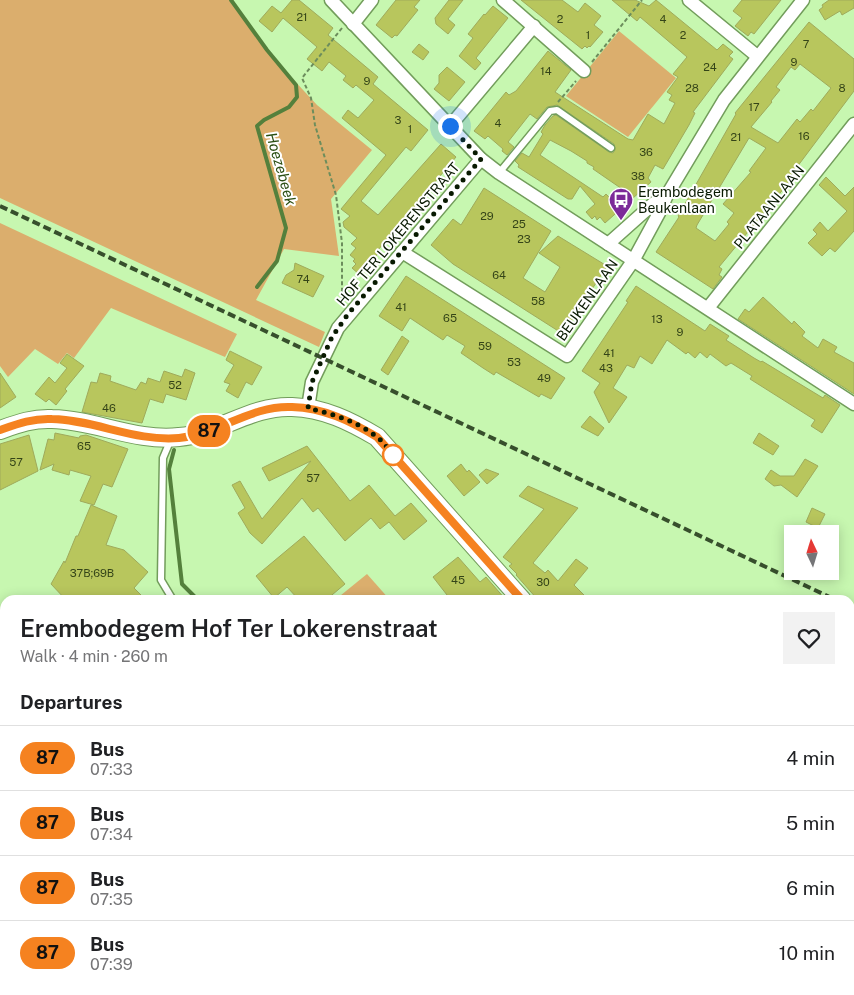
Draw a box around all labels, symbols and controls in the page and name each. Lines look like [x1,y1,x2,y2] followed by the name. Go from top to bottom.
[296,11,308,23] house number: 21
[557,13,564,25] house number: 2
[660,13,667,25] house number: 4
[586,29,590,41] house number: 1
[680,29,687,41] house number: 2
[803,38,810,50] house number: 7
[791,56,798,68] house number: 9
[703,61,717,73] house number: 24
[540,65,552,77] house number: 14
[364,75,371,87] house number: 9
[685,82,699,94] house number: 28
[838,82,846,94] house number: 8
[748,101,760,113] house number: 17
[395,114,402,126] house number: 3
[438,114,463,139] your location
[495,117,502,129] house number: 4
[408,123,412,135] house number: 1
[263,130,300,208] water label: Hoezebeek
[798,130,810,142] house number: 16
[730,131,742,143] house number: 21
[639,146,653,158] house number: 36
[333,159,463,309] street label: HOF TER LOKERENSTRAAT
[731,162,807,252] street label: PLATAANLAAN
[631,170,645,182] house number: 38
[638,184,733,216] place label: Erembodegem Beukenlaan
[608,187,634,221] bus stop icon: Erembodegem Beukenlaan
[480,210,494,222] house number: 29
[512,218,526,230] house number: 25
[517,233,531,245] house number: 23
[553,256,621,344] street label: BEUKENLAAN
[492,269,506,281] house number: 64
[296,273,310,285] house number: 74
[531,295,545,307] house number: 58
[395,301,407,313] house number: 41
[443,312,457,324] house number: 65
[651,313,663,325] house number: 13
[677,326,684,338] house number: 9
[478,340,492,352] house number: 59
[603,347,615,359] house number: 41
[507,356,521,368] house number: 53
[599,362,613,374] house number: 43
[537,372,551,384] house number: 49
[168,379,182,391] house number: 52
[102,402,116,414] house number: 46
[186,415,232,447] line badge: 87
[197,420,221,441] text: 87
[77,440,91,452] house number: 65
[382,444,404,466] unlabelled marker
[9,456,23,468] house number: 57
[306,472,320,484] house number: 57
[784,525,839,580] north arrow
[784,525,839,580] map controls
[70,567,114,579] house number: 37B;69B
[451,574,465,586] house number: 45
[536,576,550,588] house number: 30
[783,612,835,664] button: heart
[20,614,438,642] text: Erembodegem Hof Ter Lokerenstraat
[20,647,168,666] text: Walk · 4 min · 260 m
[20,691,123,713] text: Departures
[90,738,124,760] text: Bus
[36,747,59,768] text: 87
[786,747,835,769] text: 4 min
[90,760,133,779] text: 07:33
[90,803,124,825] text: Bus
[36,812,59,833] text: 87
[786,812,835,834] text: 5 min
[90,825,133,844] text: 07:34
[90,868,124,890] text: Bus
[36,877,59,898] text: 87
[786,877,835,899] text: 6 min
[90,890,133,909] text: 07:35
[90,933,124,955] text: Bus
[36,942,59,963] text: 87
[779,942,835,964] text: 10 min
[90,955,133,974] text: 07:39

